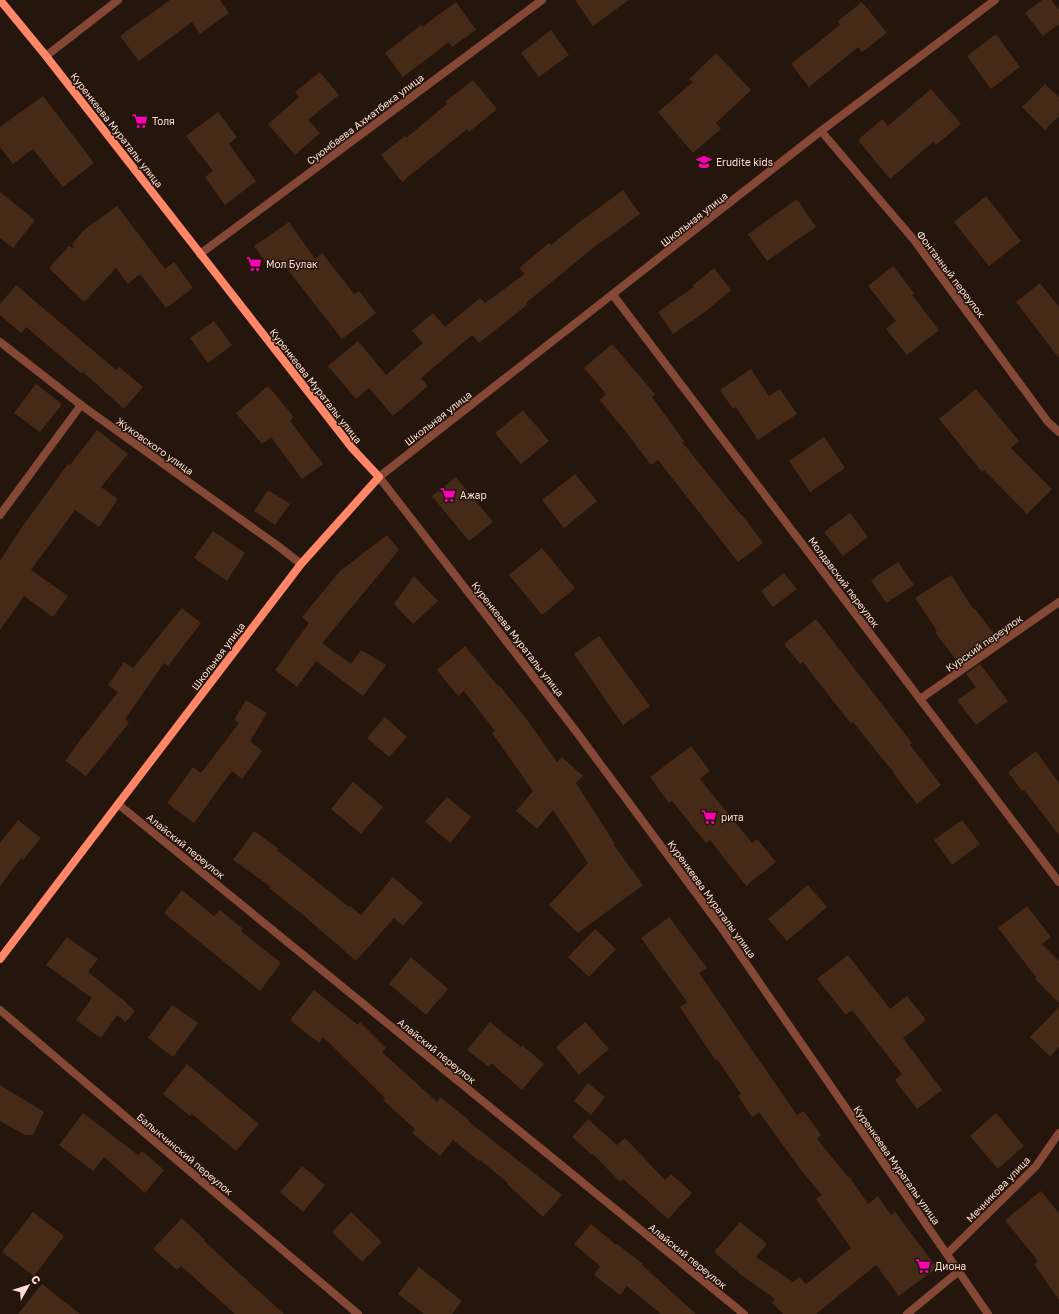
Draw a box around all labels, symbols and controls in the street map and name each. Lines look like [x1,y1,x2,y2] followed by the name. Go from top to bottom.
[68,70,166,190] street label: Куренкеева Мураталы улица
[304,71,426,167] street label: Суюмбаева Ахматбека улица
[131,112,149,130] supermarket icon: Толя
[152,115,175,127] place label: Толя
[695,153,713,171] school or university icon: Erudite kids
[716,156,773,168] place label: Erudite kids
[658,189,730,249] street label: Школьная улица
[914,228,988,320] street label: Фонтанный переулок
[245,255,263,273] supermarket icon: Мол Булак
[266,258,318,270] place label: Мол Булак
[267,326,365,446] street label: Куренкеева Мураталы улица
[402,388,474,448] street label: Школьная улица
[114,415,196,477] street label: Жуковского улица
[439,486,457,504] supermarket icon: Ажар
[460,489,487,501] place label: Ажар
[806,534,882,630] street label: Молдавский переулок
[469,579,567,699] street label: Куренкеева Мураталы улица
[943,612,1025,674] street label: Курский переулок
[189,620,247,692] street label: Школьная улица
[700,808,718,826] supermarket icon: рита
[145,811,228,881] street label: Алайский переулок
[721,811,744,823] place label: рита
[665,838,759,960] street label: Куренкеева Мураталы улица
[396,1016,479,1086] street label: Алайский переулок
[851,1103,943,1227] street label: Куренкеева Мураталы улица
[135,1110,236,1198] street label: Балыкчинский переулок
[964,1154,1032,1224] street label: Мечникова улица
[647,1221,730,1291] street label: Алайский переулок
[914,1257,932,1275] supermarket icon: Диона
[935,1260,966,1272] place label: Диона
[8,1266,48,1306] north arrow
[29,1272,44,1287] text: С

